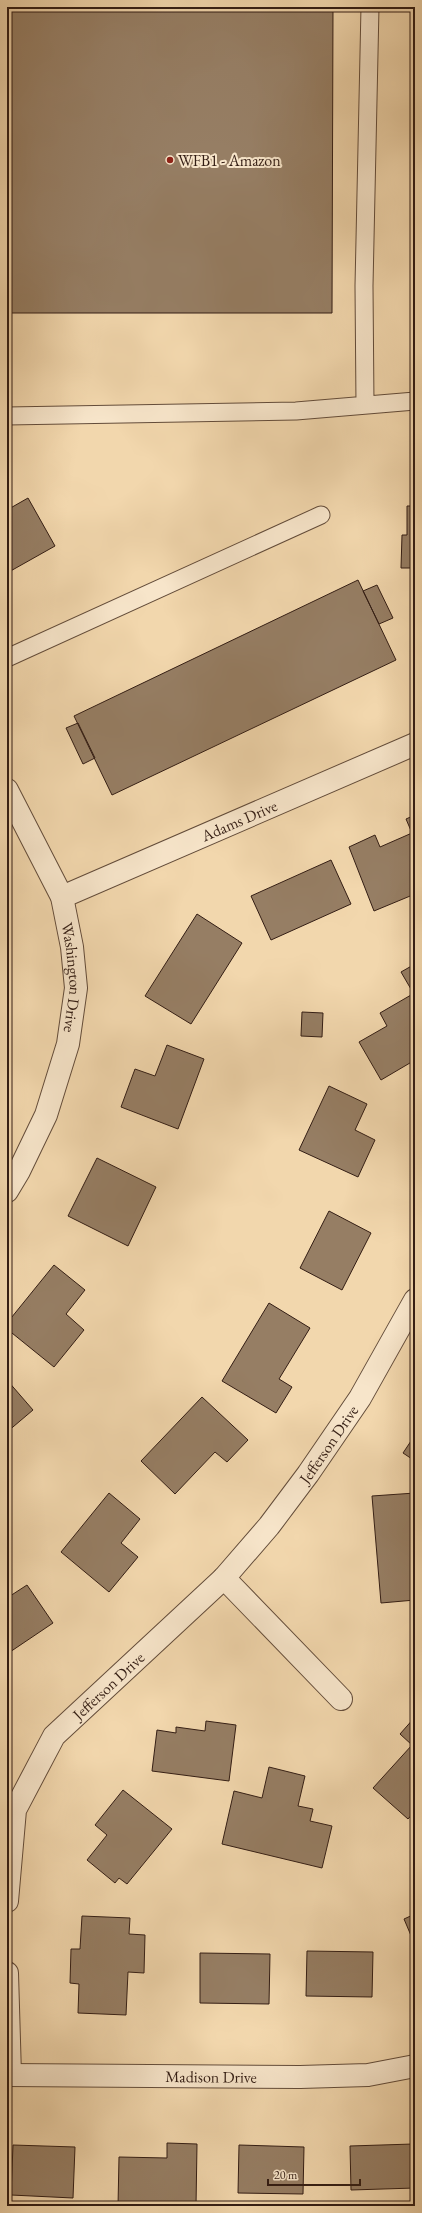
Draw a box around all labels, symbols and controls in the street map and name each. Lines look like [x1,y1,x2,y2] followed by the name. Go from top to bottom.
[178,150,281,171] place label: WFB1 - Amazon
[165,155,175,165] marker: WFB1 - Amazon
[197,795,280,846] street label: Adams Drive
[57,921,87,1034] street label: Washington Drive
[293,1401,363,1489] street label: Jefferson Drive
[66,1647,149,1726] street label: Jefferson Drive
[165,2066,257,2087] street label: Madison Drive
[268,2161,360,2187] scale bar
[274,2167,298,2183] text: 20 m

